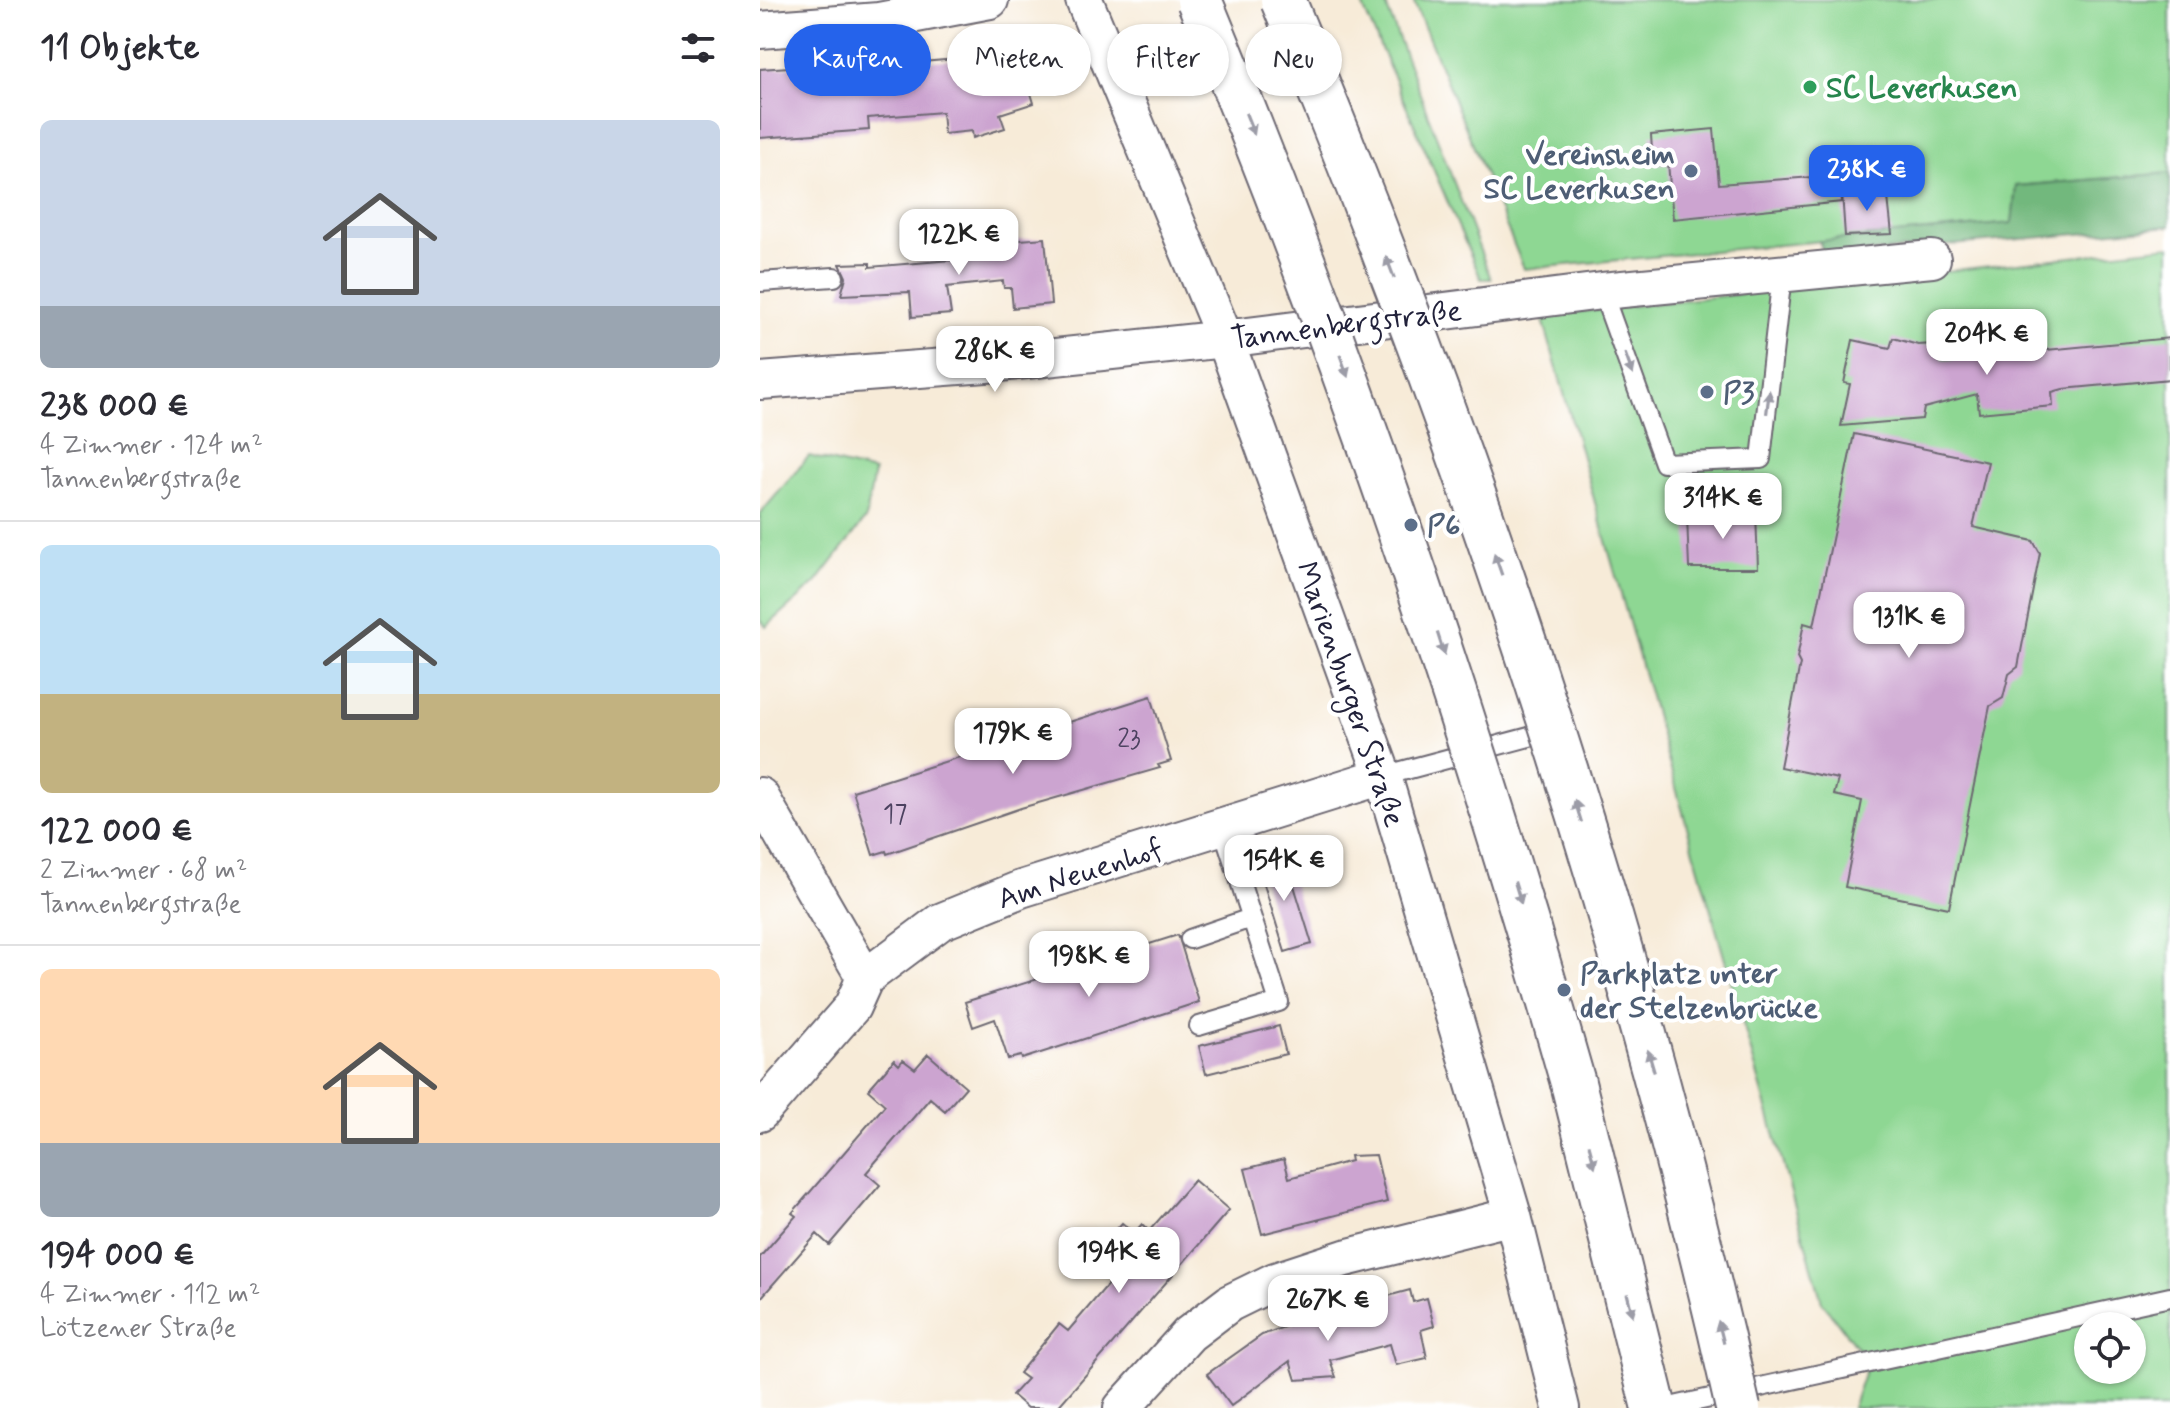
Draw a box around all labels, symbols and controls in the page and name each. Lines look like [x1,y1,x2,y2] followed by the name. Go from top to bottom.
[784,24,931,96] chip: Kaufen
[947,24,1091,96] chip: Mieten
[1107,24,1229,96] chip: Filter
[1245,24,1342,96] chip: Neu
[40,26,200,71] text: 11 Objekte
[676,26,720,70] icon: filters
[1826,69,2018,108] place label: SC Leverkusen
[1801,78,1819,96] marker: SC Leverkusen
[1244,112,1257,136] one-way arrow
[1483,136,1675,209] place label: Vereinsheim SC Leverkusen
[1802,145,1932,213] pin: 238K €
[1827,154,1907,188] text: 238K €
[1682,162,1700,180] marker: Vereinsheim SC Leverkusen
[308,172,452,316] icon: home
[894,209,1024,277] pin: 122K €
[917,218,1001,252] text: 122K €
[1383,255,1396,279] one-way arrow
[1228,292,1464,362] street label: Tannenbergstraße
[1922,309,2052,377] pin: 204K €
[1944,318,2030,352] text: 204K €
[930,326,1060,394] pin: 286K €
[954,335,1036,369] text: 286K €
[1623,352,1636,376] one-way arrow
[1338,355,1351,379] one-way arrow
[1723,374,1755,413] place label: P3
[1698,383,1716,401] marker: P3
[40,384,189,429] text: 238 000 €
[1762,389,1775,414] one-way arrow
[40,429,263,463] text: 4 Zimmer · 124 m²
[40,463,241,497] text: Tannenbergstraße
[1658,473,1788,541] pin: 314K €
[1683,482,1763,516] text: 314K €
[1427,507,1460,546] place label: P6
[1402,516,1420,534] marker: P6
[1491,552,1503,576] one-way arrow
[1284,557,1413,833] street label: Marienburger Straße
[1844,592,1974,660] pin: 131K €
[308,597,452,741] icon: home
[1871,601,1947,635] text: 131K €
[1435,633,1448,657] one-way arrow
[948,708,1078,776] pin: 179K €
[973,717,1053,751] text: 179K €
[1117,723,1141,757] house number: 23
[883,798,907,832] house number: 17
[1571,799,1584,823] one-way arrow
[40,809,193,854] text: 122 000 €
[993,829,1168,919] street label: Am Neuenhof
[1219,835,1349,903] pin: 154K €
[1242,844,1326,878] text: 154K €
[40,854,247,888] text: 2 Zimmer · 68 m²
[1512,881,1525,905] one-way arrow
[40,888,241,922] text: Tannenbergstraße
[1024,931,1154,999] pin: 198K €
[1047,940,1131,974] text: 198K €
[1580,955,1818,1028] place label: Parkplatz unter der Stelzenbrücke
[1555,981,1573,999] marker: Parkplatz unter der Stelzenbrücke
[308,1021,452,1165] icon: home
[1644,1048,1656,1073] one-way arrow
[1587,1143,1599,1168] one-way arrow
[1054,1227,1184,1295] pin: 194K €
[40,1233,195,1278] text: 194 000 €
[1077,1236,1161,1270] text: 194K €
[1263,1275,1393,1343] pin: 267K €
[40,1278,260,1312] text: 4 Zimmer · 112 m²
[1286,1284,1370,1318] text: 267K €
[1624,1293,1636,1318] one-way arrow
[40,1312,236,1346] text: Lötzener Straße
[2074,1312,2146,1384] map controls
[2074,1312,2146,1384] button: locate
[1714,1319,1726,1344] one-way arrow

